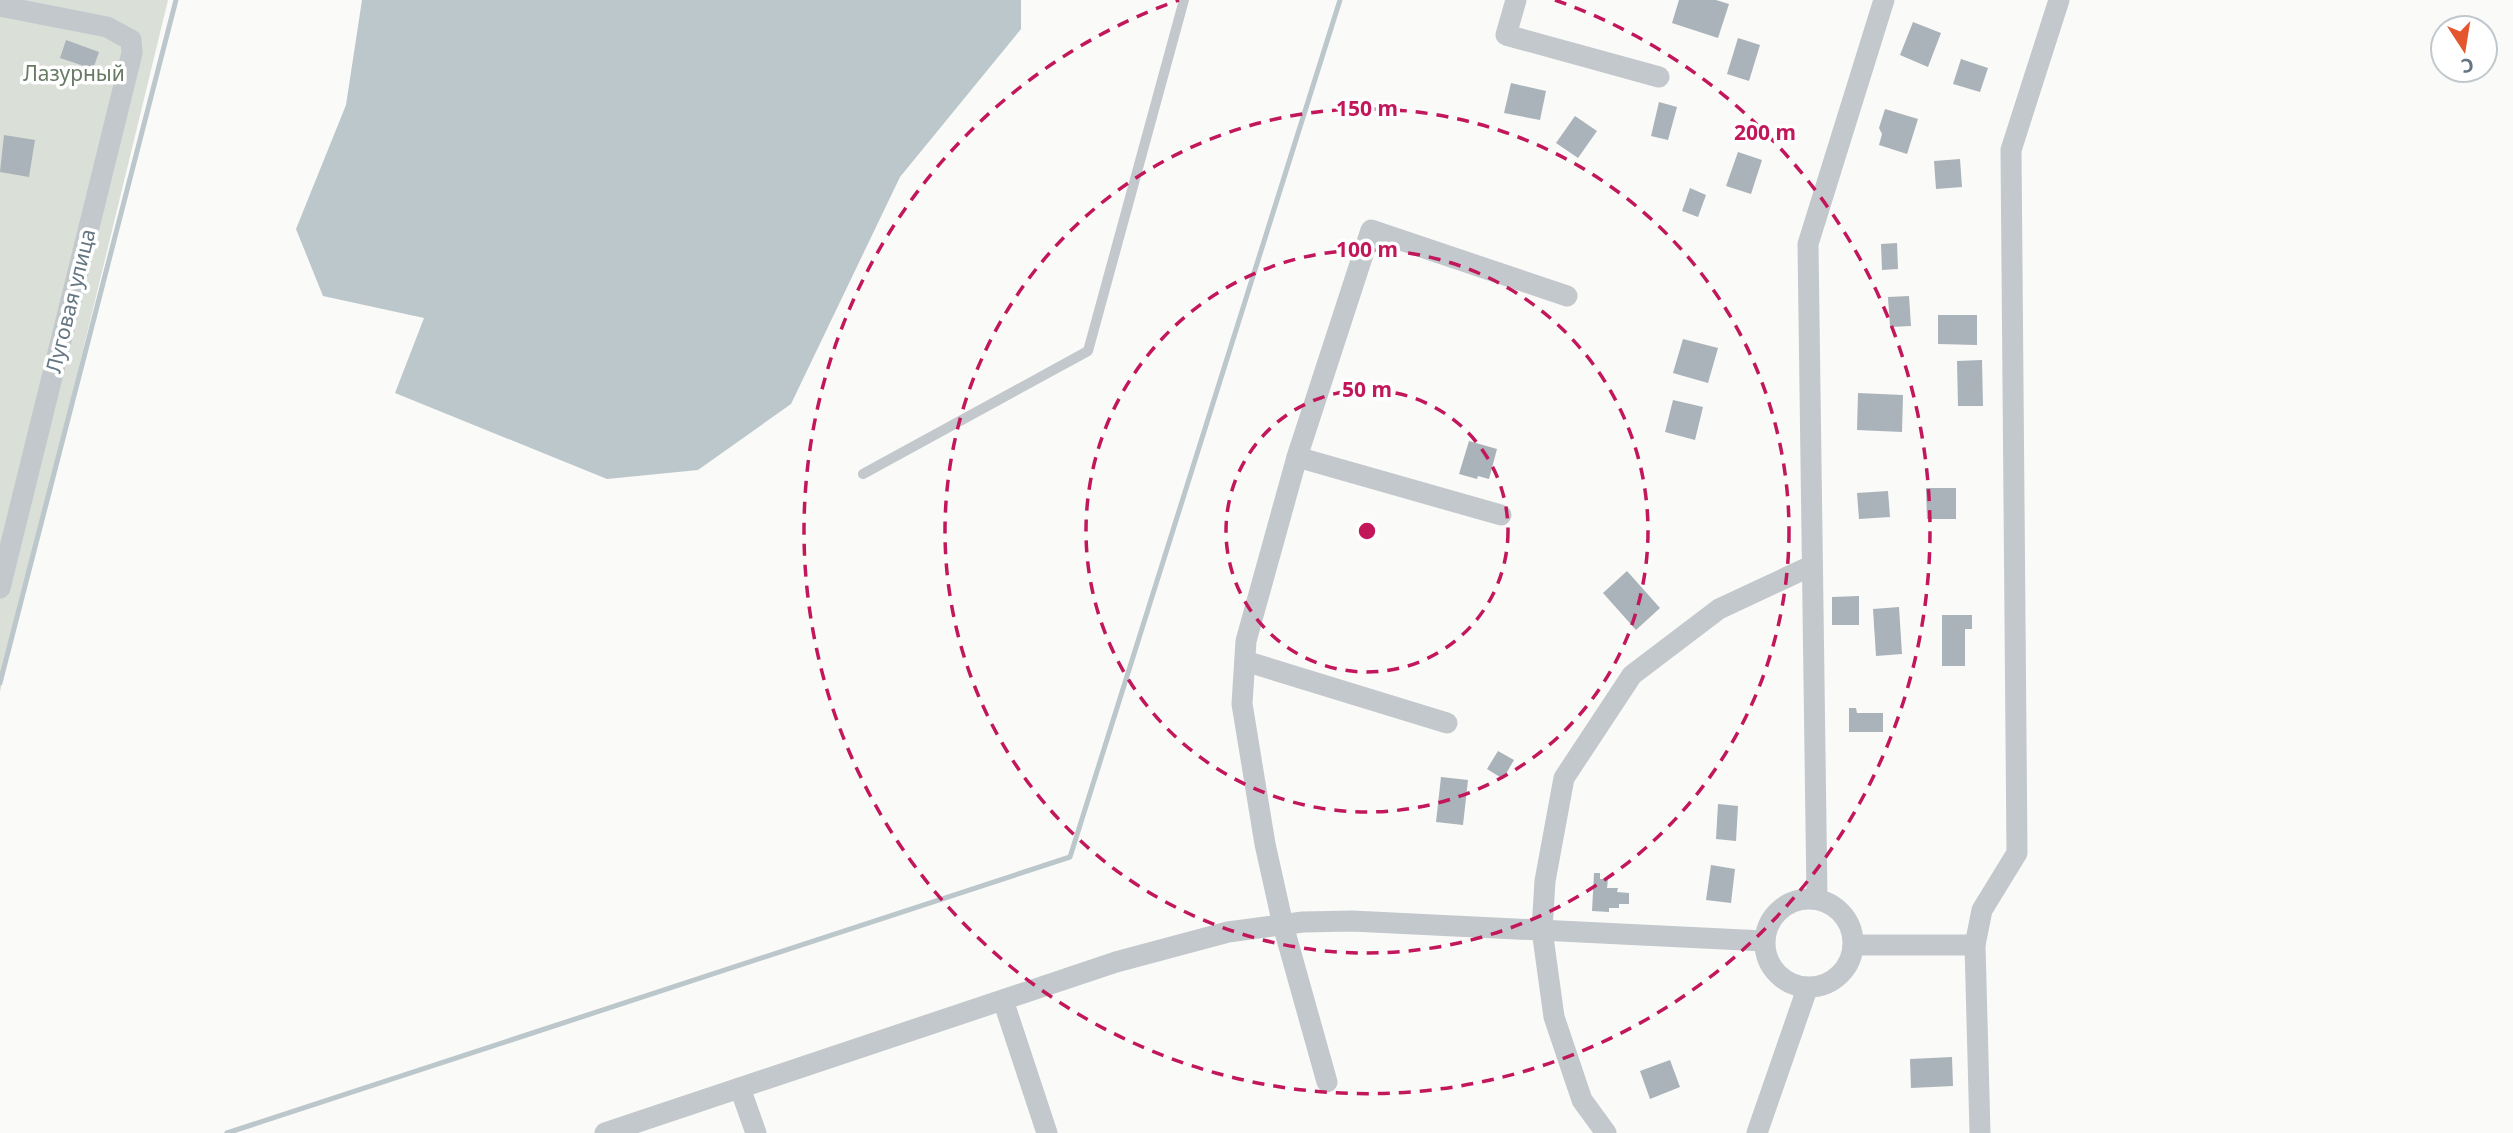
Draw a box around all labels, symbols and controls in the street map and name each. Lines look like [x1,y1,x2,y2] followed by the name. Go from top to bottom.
[2429,14,2499,84] north arrow
[2459,52,2476,80] text: С
[23,59,125,87] park label: Лазурный
[1336,94,1398,122] text: 150 m
[1734,118,1796,146] text: 200 m
[39,226,101,376] street label: Луговая улица
[1336,235,1398,263] text: 100 m
[1342,375,1392,403] text: 50 m
[1355,519,1379,543] centre of rings

